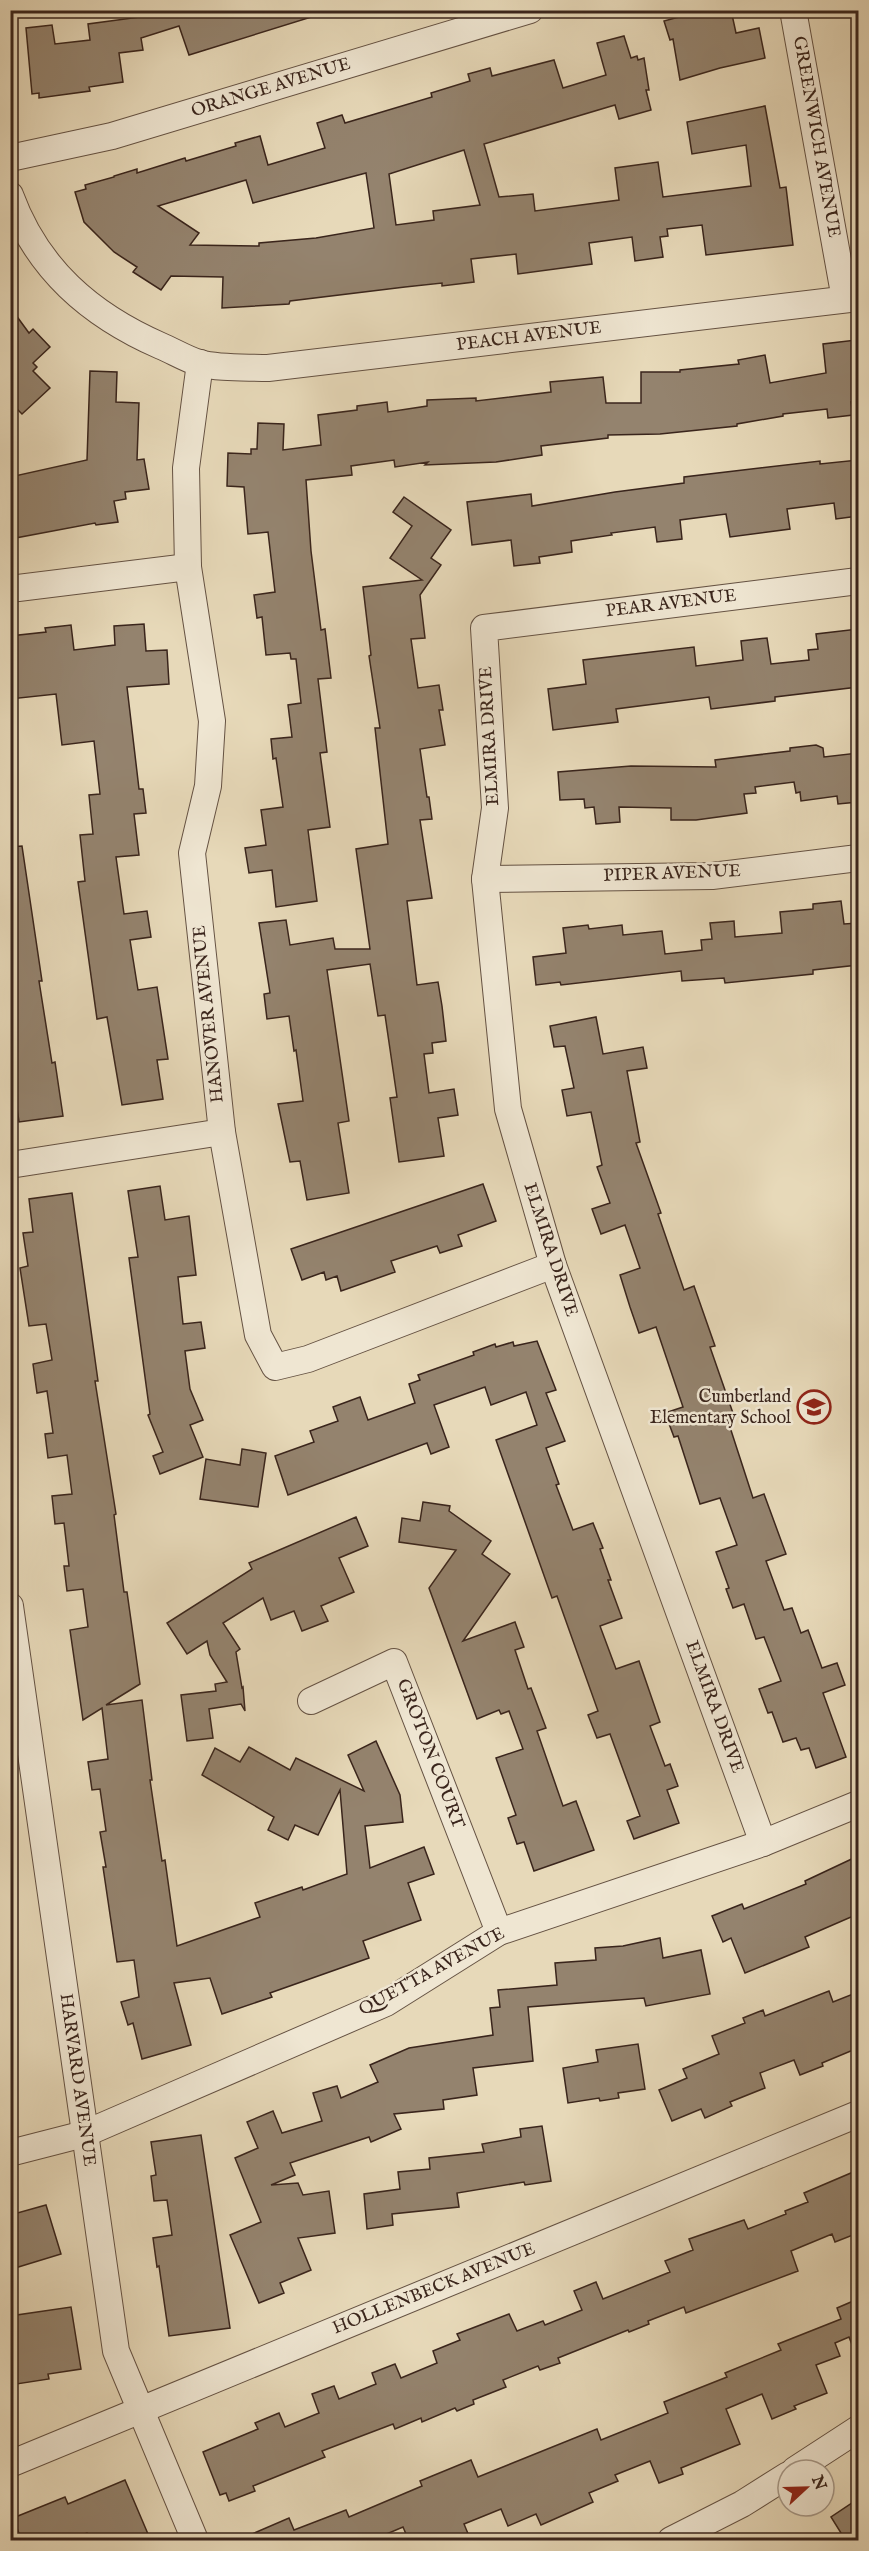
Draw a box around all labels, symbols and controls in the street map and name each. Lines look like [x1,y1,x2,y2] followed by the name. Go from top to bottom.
[787,34,845,240] street label: GREENWICH AVENUE
[189,53,353,123] street label: ORANGE AVENUE
[455,317,603,357] street label: PEACH AVENUE
[604,585,738,623] street label: PEAR AVENUE
[475,666,505,806] street label: ELMIRA DRIVE
[603,860,741,888] street label: PIPER AVENUE
[188,924,230,1104] street label: HANOVER AVENUE
[518,1180,582,1320] street label: ELMIRA DRIVE
[650,1386,791,1430] place label: Cumberland Elementary School
[796,1389,832,1425] school or university icon: Cumberland Elementary School
[679,1638,749,1776] street label: ELMIRA DRIVE
[391,1676,469,1832] street label: GROTON COURT
[355,1922,509,2022] street label: QUETTA AVENUE
[53,1992,101,2168] street label: HARVARD AVENUE
[329,2238,539,2340] street label: HOLLENBECK AVENUE
[776,2458,836,2518] north arrow
[806,2472,830,2493] text: N

